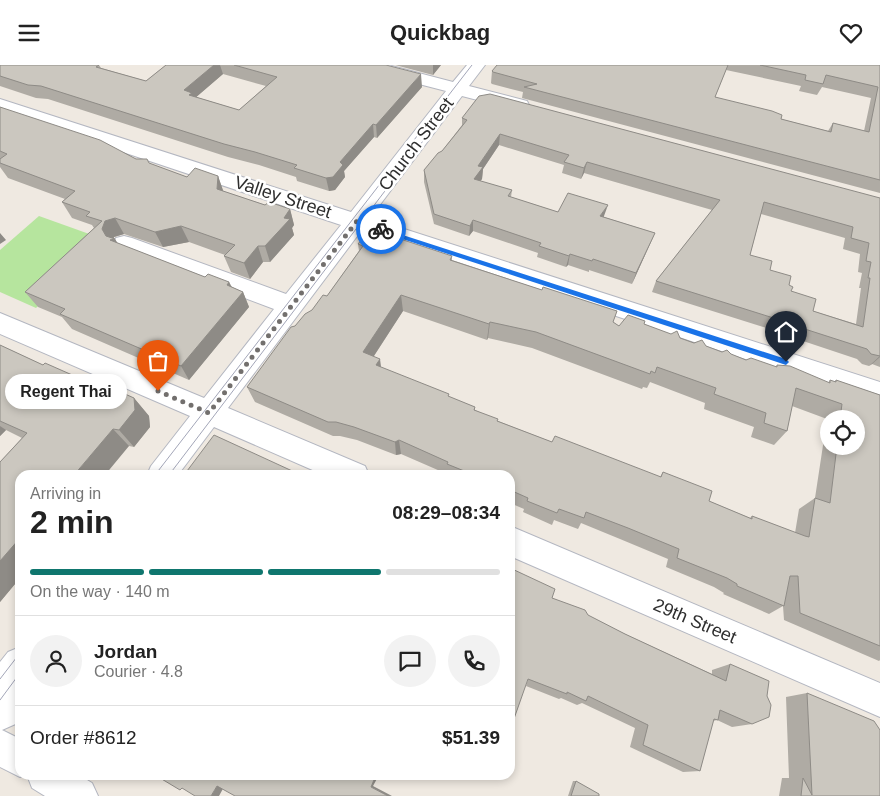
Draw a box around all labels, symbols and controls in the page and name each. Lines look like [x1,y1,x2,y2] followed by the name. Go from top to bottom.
[15,19,43,47] icon: menu
[837,19,865,47] icon: heart
[390,20,490,45] text: Quickbag
[375,94,457,194] street label: Church Street
[232,172,334,222] street label: Valley Street
[356,204,406,254] courier
[367,215,395,243] icon: bike
[765,311,807,362] pin
[772,318,800,346] icon: home
[137,340,179,391] pin
[144,347,172,375] icon: bag
[6,373,128,409] callout: Regent Thai
[20,383,112,400] text: Regent Thai
[820,410,865,455] map controls
[820,410,865,455] button: locate
[30,485,101,502] text: Arriving in
[392,502,500,523] text: 08:29–08:34
[30,504,114,540] text: 2 min
[30,583,170,600] text: On the way · 140 m
[651,595,739,647] street label: 29th Street
[30,635,82,687] button: person
[384,635,436,687] button: chat
[448,635,500,687] button: phone
[94,641,157,662] text: Jordan
[94,663,183,680] text: Courier · 4.8
[30,727,137,748] text: Order #8612
[442,727,500,748] text: $51.39

